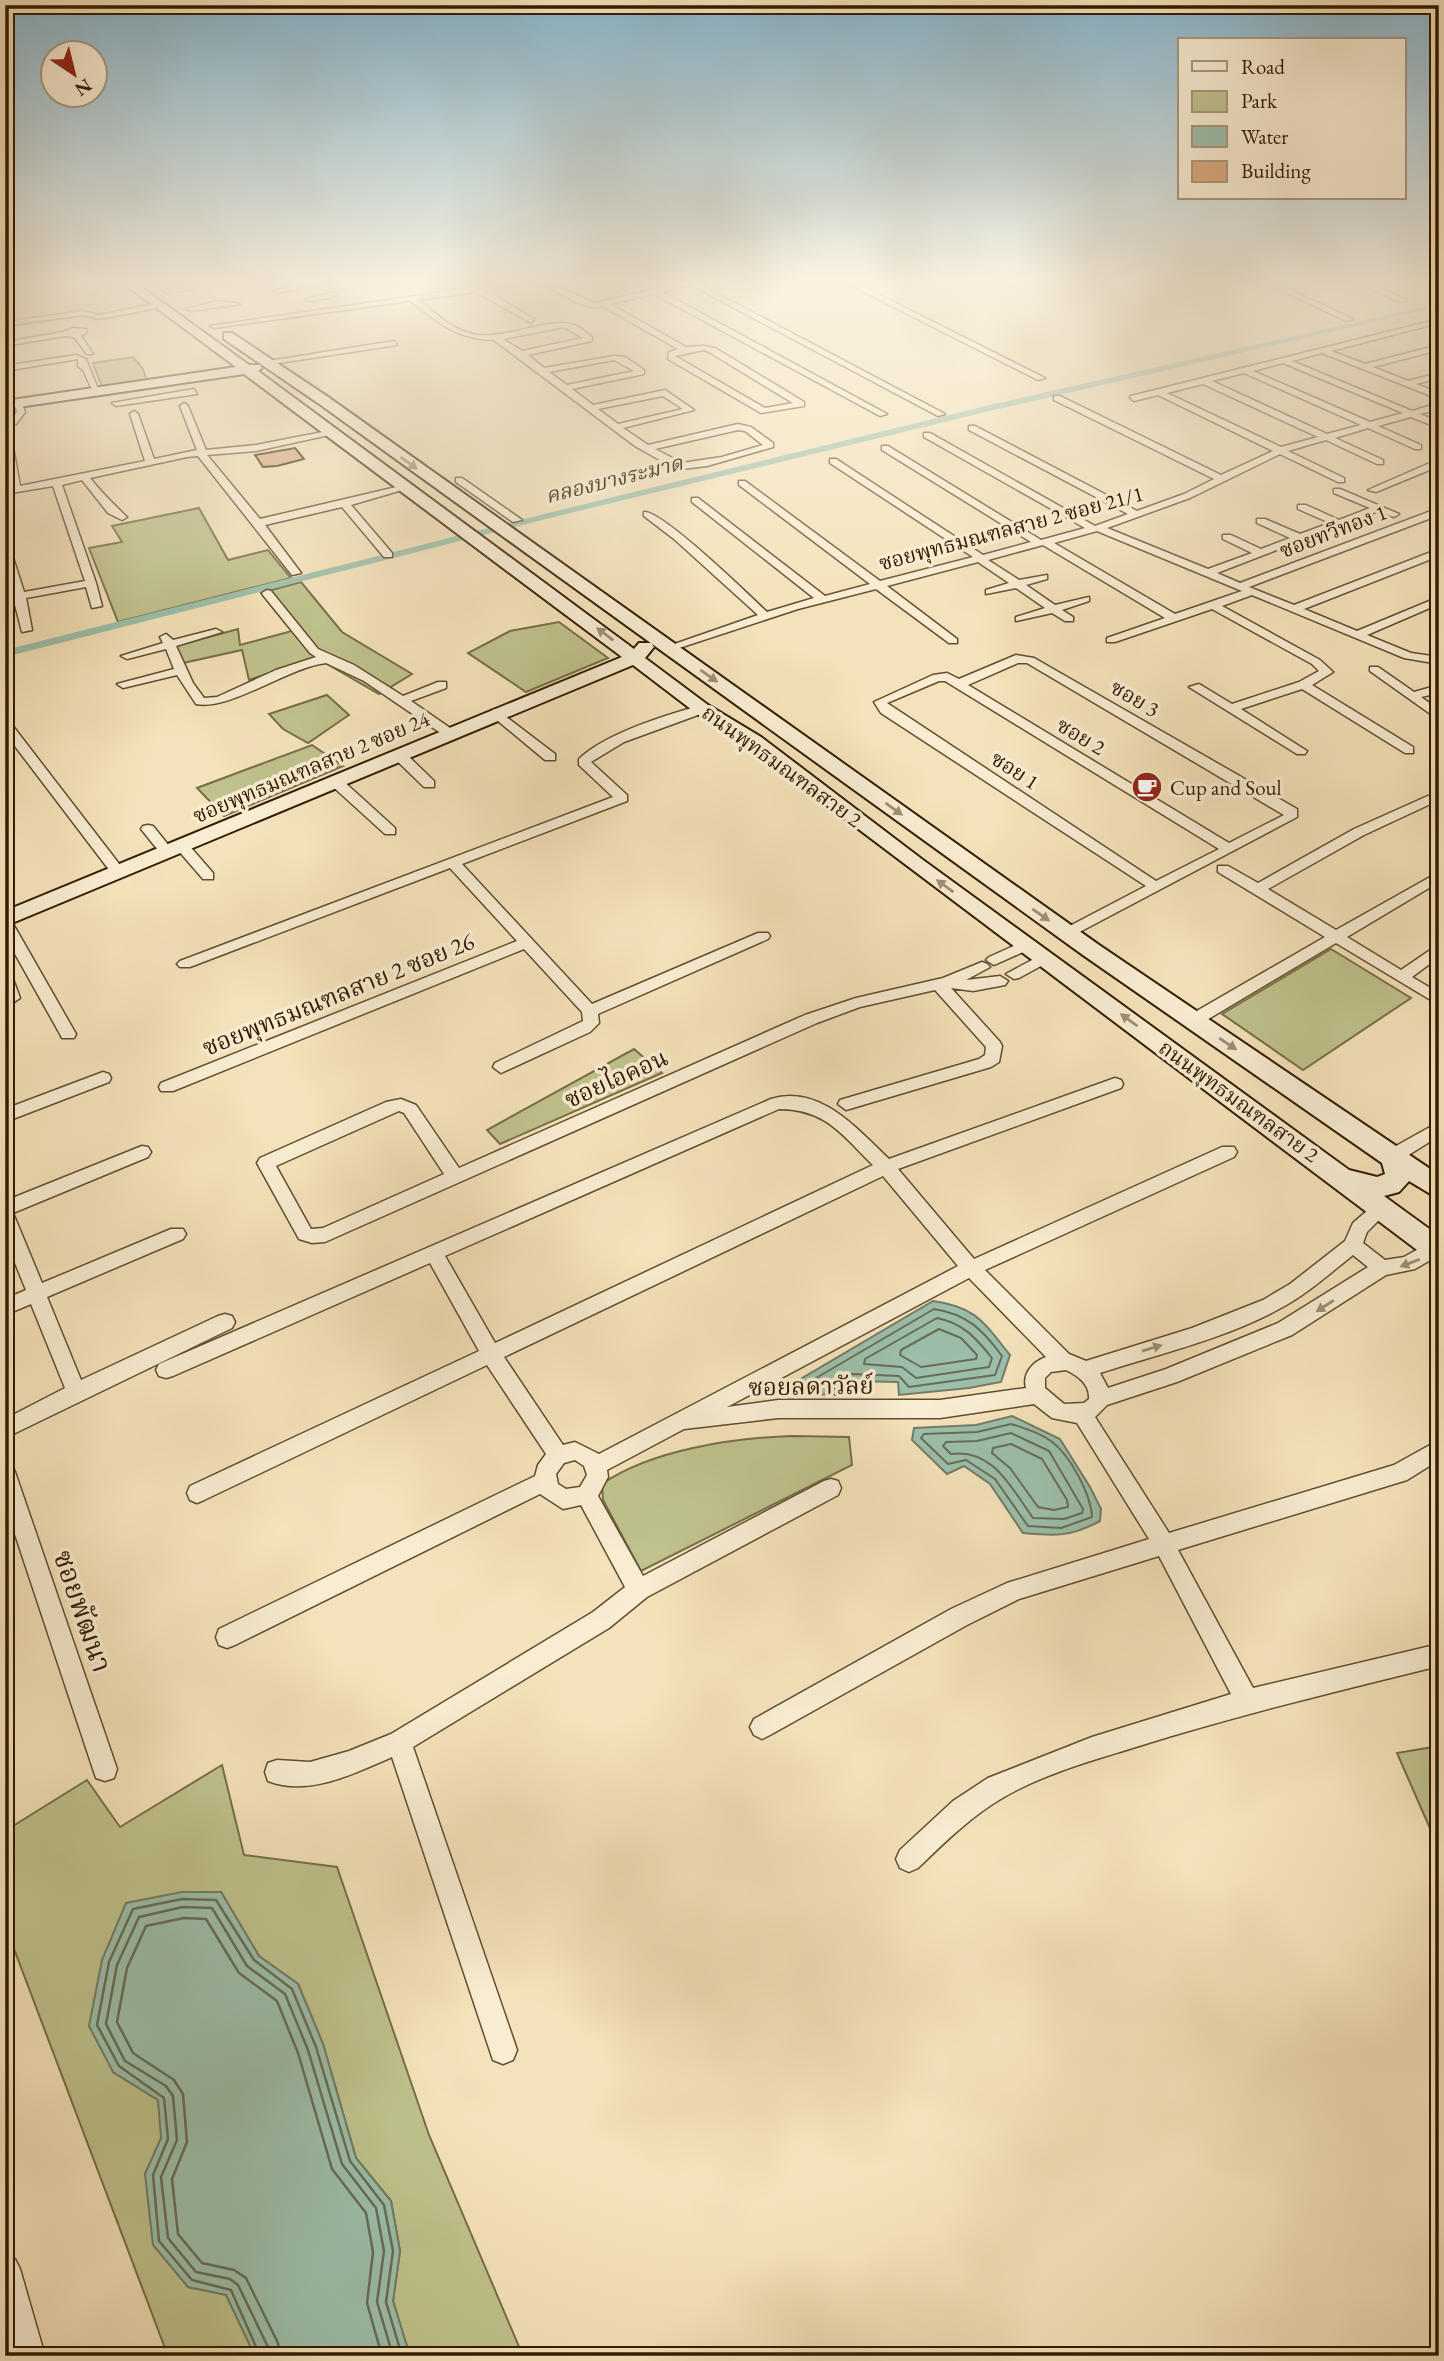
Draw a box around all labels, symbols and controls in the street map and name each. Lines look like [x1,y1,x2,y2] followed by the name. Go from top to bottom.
[38,38,108,108] north arrow
[1178,38,1406,200] legend
[1241,53,1285,80] text: Road
[69,73,97,103] text: N
[1241,87,1278,114] text: Park
[1241,123,1288,150] text: Water
[1241,157,1311,184] text: Building
[543,449,686,509] water label: คลองบางระมาด
[400,455,418,469] one-way arrow
[876,480,1147,577] street label: ซอยพุทธมณฑลสาย 2 ซอย 21/1
[1276,498,1390,564] street label: ซอยทวีทอง 1
[596,628,614,642] one-way arrow
[700,669,718,683] one-way arrow
[1106,673,1164,723] street label: ซอย 3
[696,699,867,834] street label: ถนนพุทธมณฑลสาย 2
[189,705,435,830] street label: ซอยพุทธมณฑลสาย 2 ซอย 24
[1052,711,1110,761] street label: ซอย 2
[986,745,1044,795] street label: ซอย 1
[1130,770,1164,804] cafe icon: Cup and Soul
[1170,774,1282,801] place label: Cup and Soul
[885,802,903,816] one-way arrow
[936,879,954,893] one-way arrow
[1032,908,1050,922] one-way arrow
[197,925,479,1063] street label: ซอยพุทธมณฑลสาย 2 ซอย 26
[1120,1013,1138,1027] one-way arrow
[1153,1034,1324,1169] street label: ถนนพุทธมณฑลสาย 2
[1219,1037,1238,1050] one-way arrow
[559,1040,673,1115] street label: ซอยไอคอน
[1400,1257,1421,1268] one-way arrow
[1316,1299,1335,1312] one-way arrow
[1141,1342,1162,1353] one-way arrow
[748,1369,874,1403] street label: ซอยลดาวัลย์
[45,1545,121,1677] street label: ซอยพัฒนา

